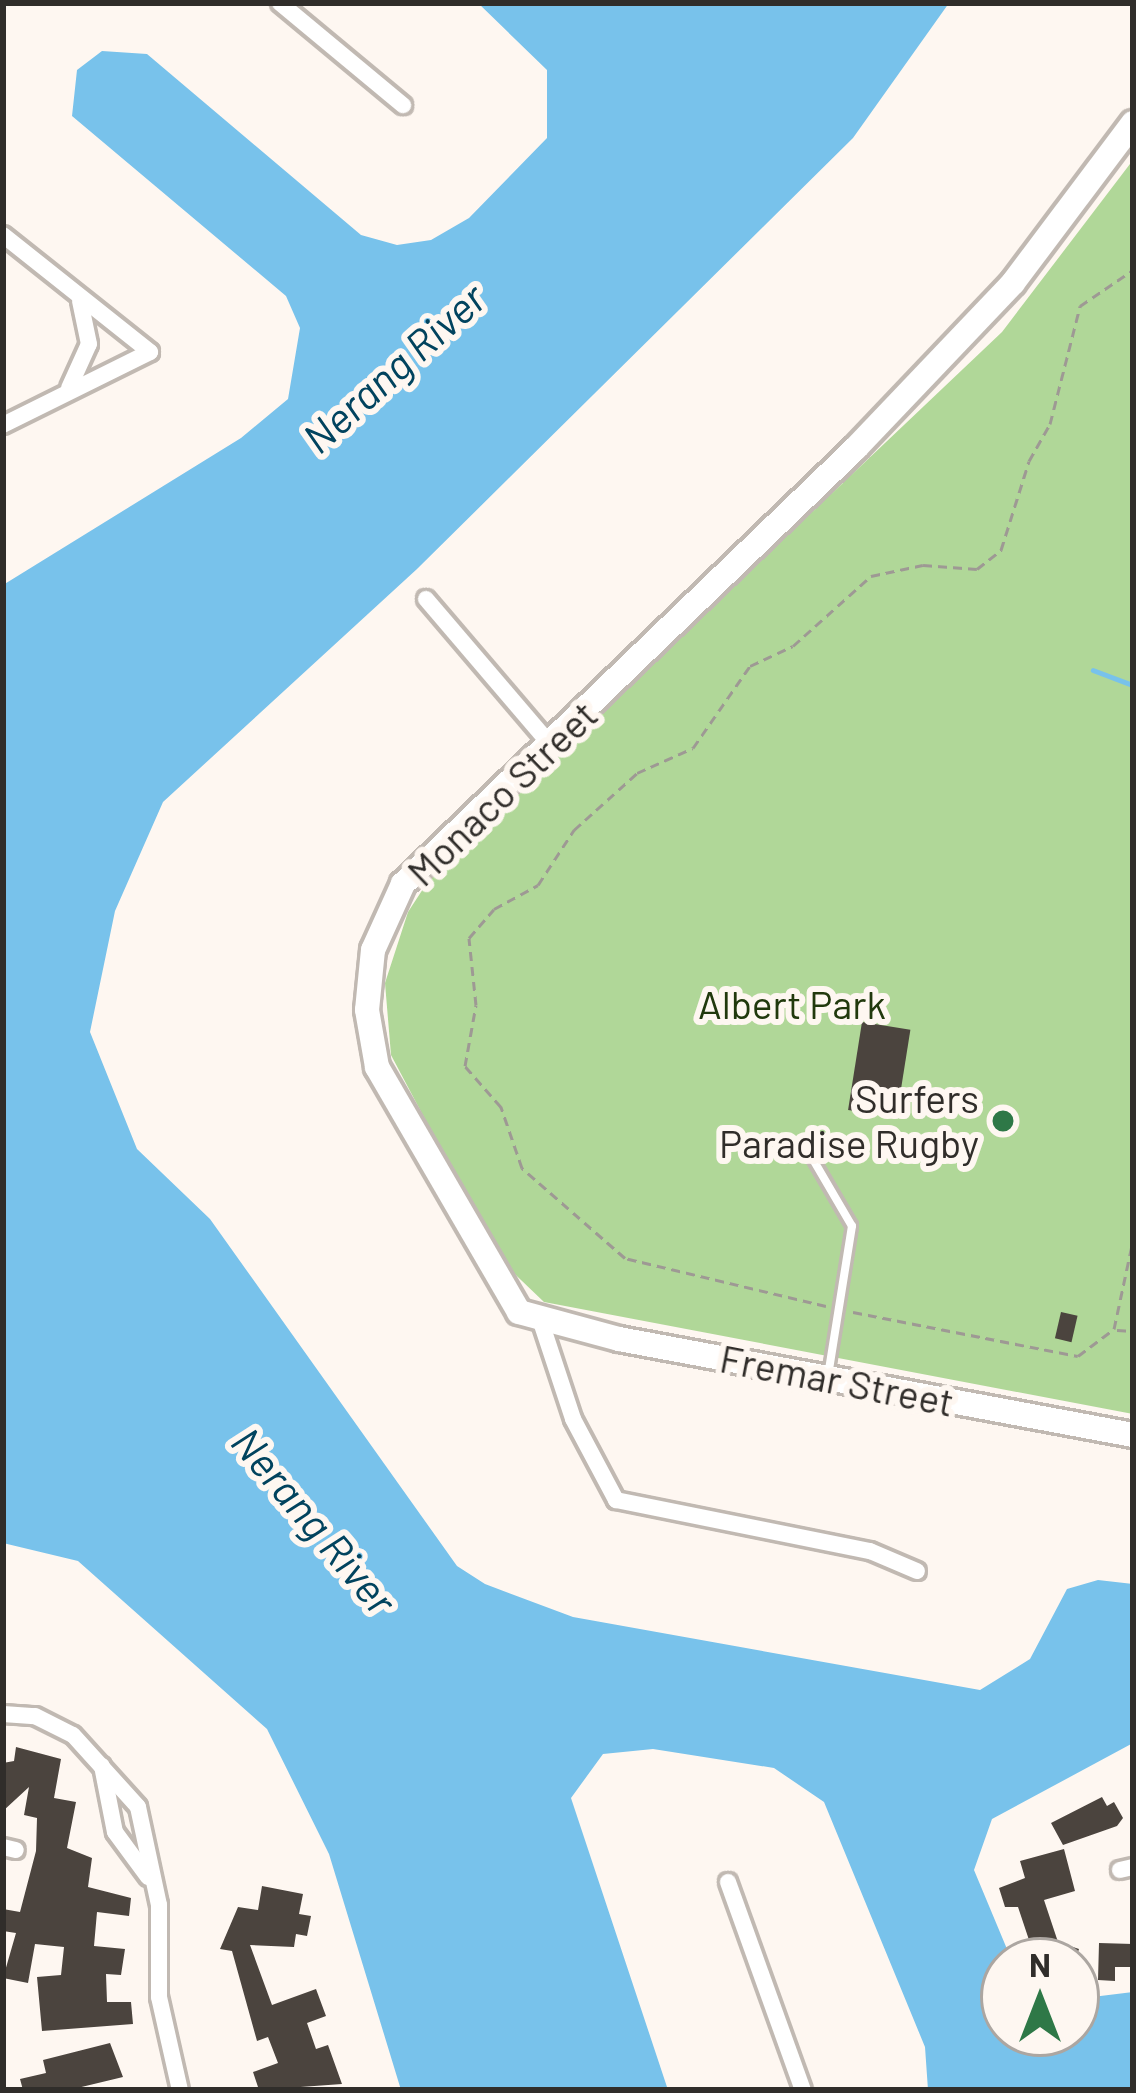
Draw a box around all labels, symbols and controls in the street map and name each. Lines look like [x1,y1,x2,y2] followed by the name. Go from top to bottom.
[291,272,495,462] water label: Nerang River
[397,691,607,895] street label: Monaco Street
[698,981,886,1027] park label: Albert Park
[719,1076,979,1167] place label: Surfers Paradise Rugby
[990,1108,1016,1134] marker: Surfers Paradise Rugby
[716,1334,958,1426] street label: Fremar Street
[222,1416,408,1624] water label: Nerang River
[980,1937,1100,2057] north arrow
[1029,1944,1051,1984] text: N

